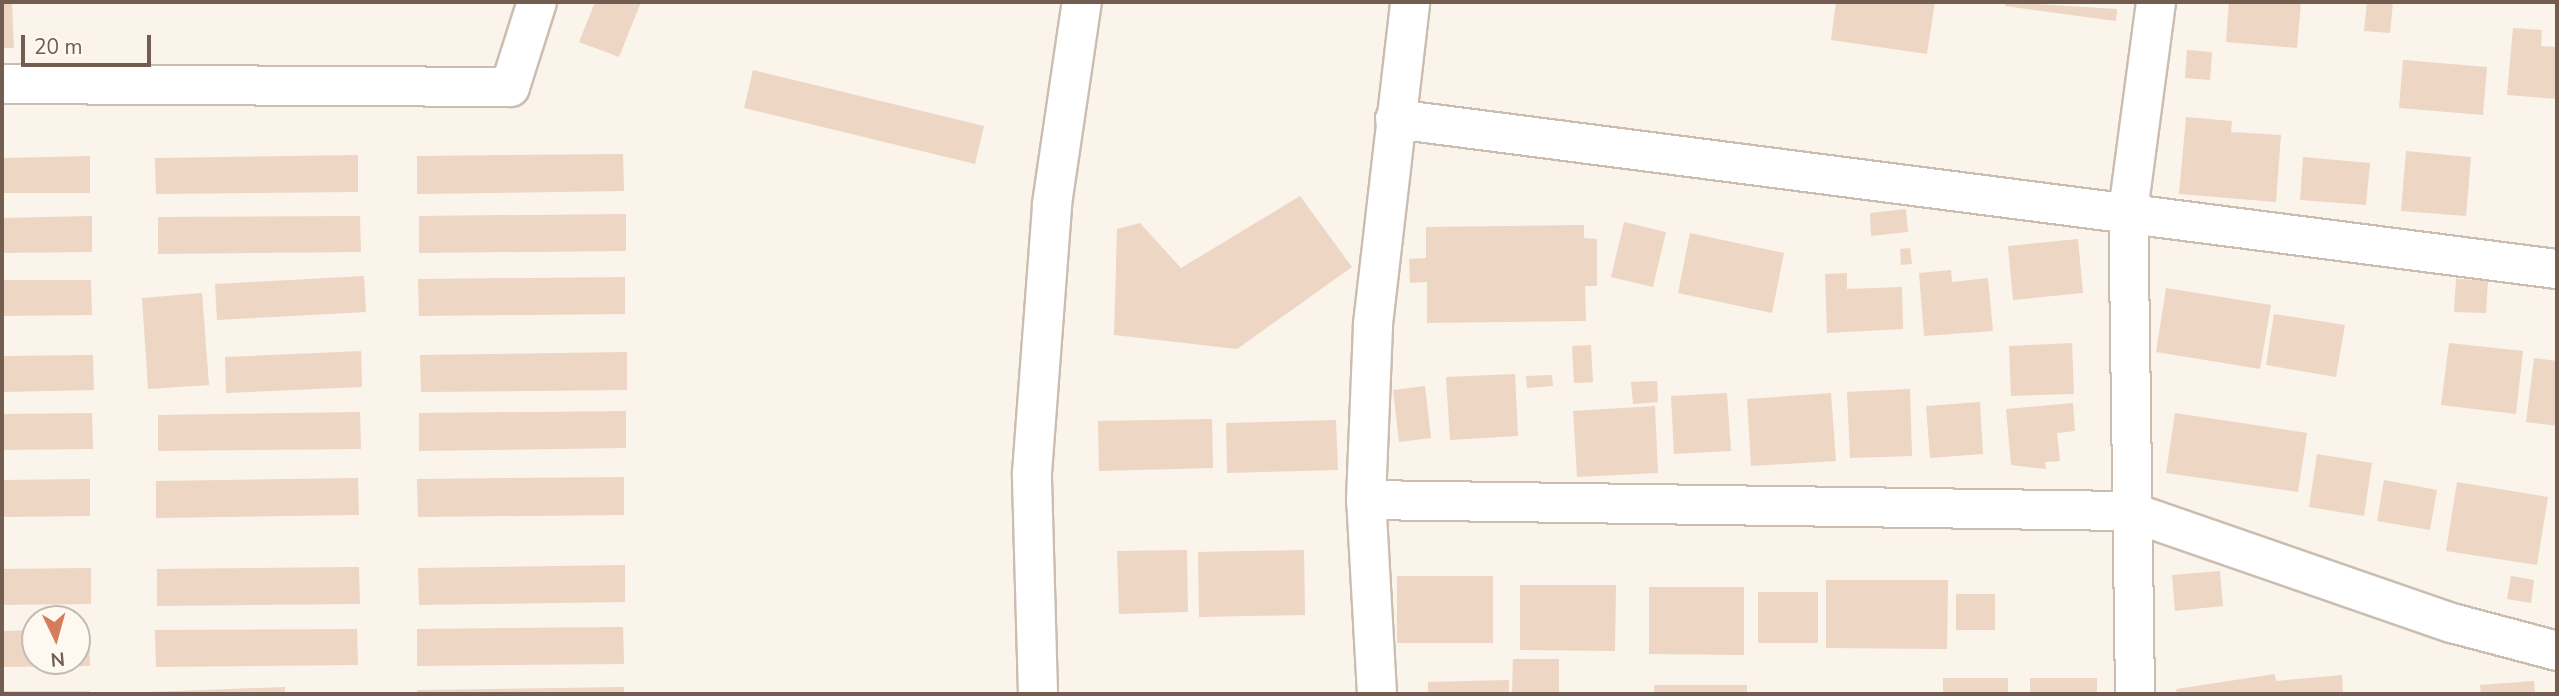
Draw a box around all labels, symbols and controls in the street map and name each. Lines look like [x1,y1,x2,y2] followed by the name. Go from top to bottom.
[24,21,154,65] scale bar
[34,33,83,61] text: 20 m
[21,605,91,675] north arrow
[49,645,66,672] text: N

